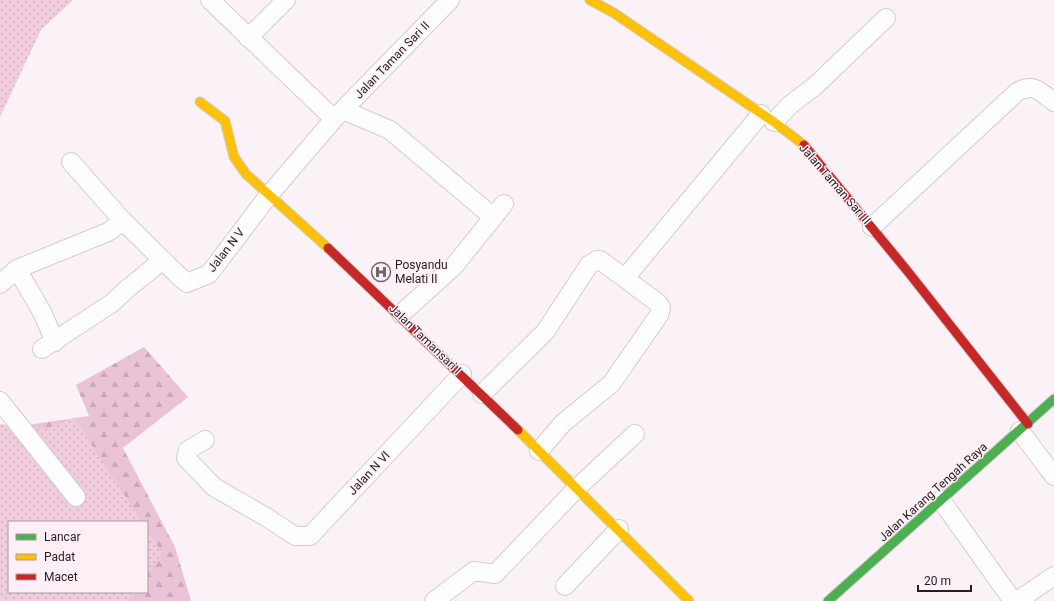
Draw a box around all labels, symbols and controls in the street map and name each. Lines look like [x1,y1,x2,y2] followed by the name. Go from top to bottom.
[352,19,432,101] street label: Jalan Taman Sari II
[796,141,874,227] street label: Jalan Taman Sari II
[205,225,248,275] street label: Jalan N V
[395,258,448,286] place label: Posyandu Melati II
[370,261,392,283] hospital icon: Posyandu Melati II
[386,301,464,377] street label: Jalan Tamansari I
[876,440,990,544] street label: Jalan Karang Tengah Raya
[345,448,393,498] street label: Jalan N VI
[8,521,148,593] legend
[44,530,81,544] text: Lancar
[44,550,75,564] text: Padat
[918,567,971,593] scale bar
[44,570,78,584] text: Macet
[924,574,951,588] text: 20 m

